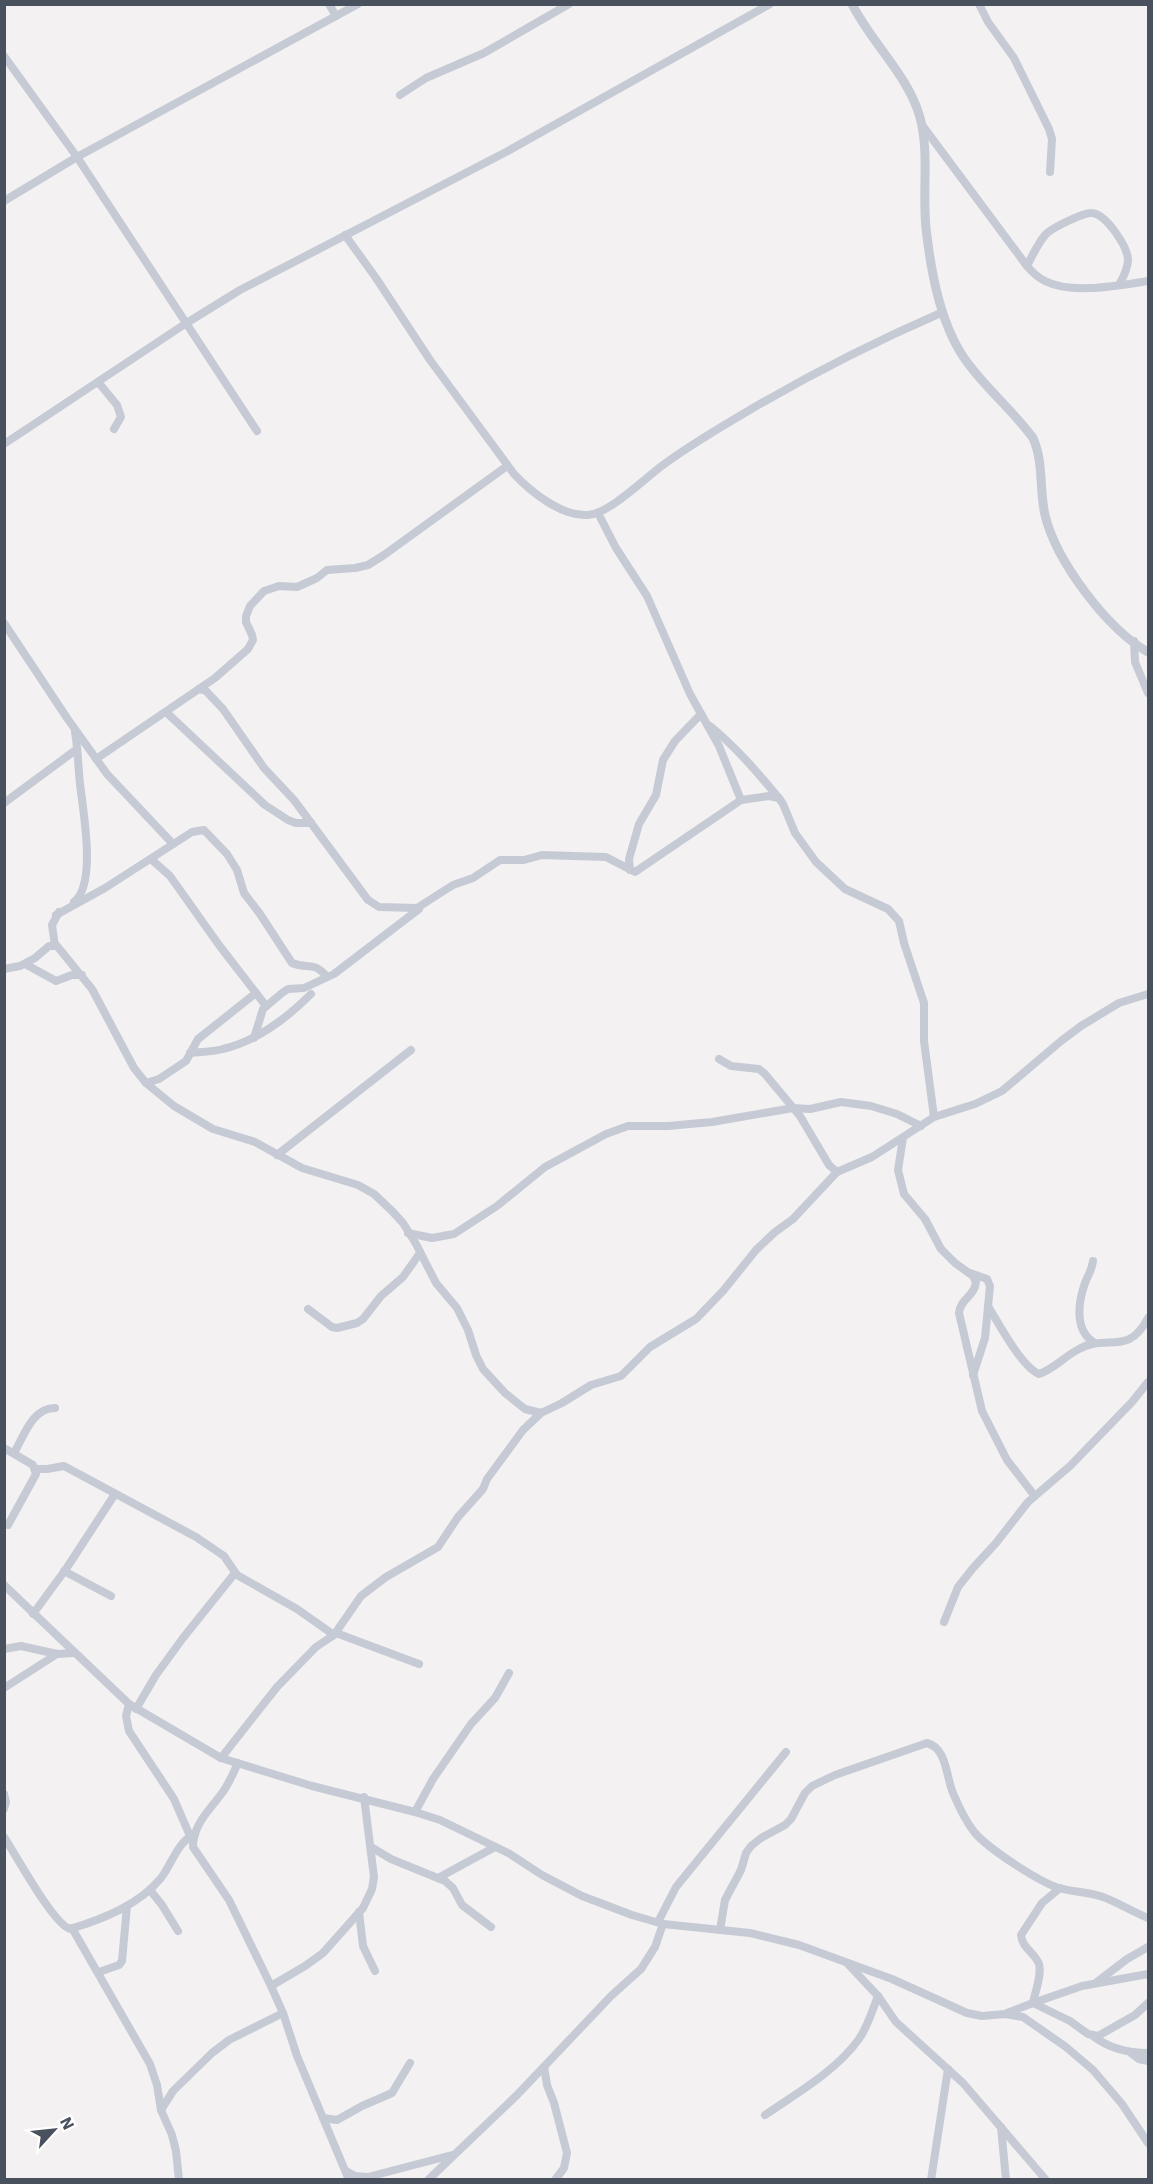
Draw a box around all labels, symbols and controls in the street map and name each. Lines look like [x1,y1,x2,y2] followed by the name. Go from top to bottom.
[24,2100,84,2160] north arrow
[56,2113,79,2133] text: N

